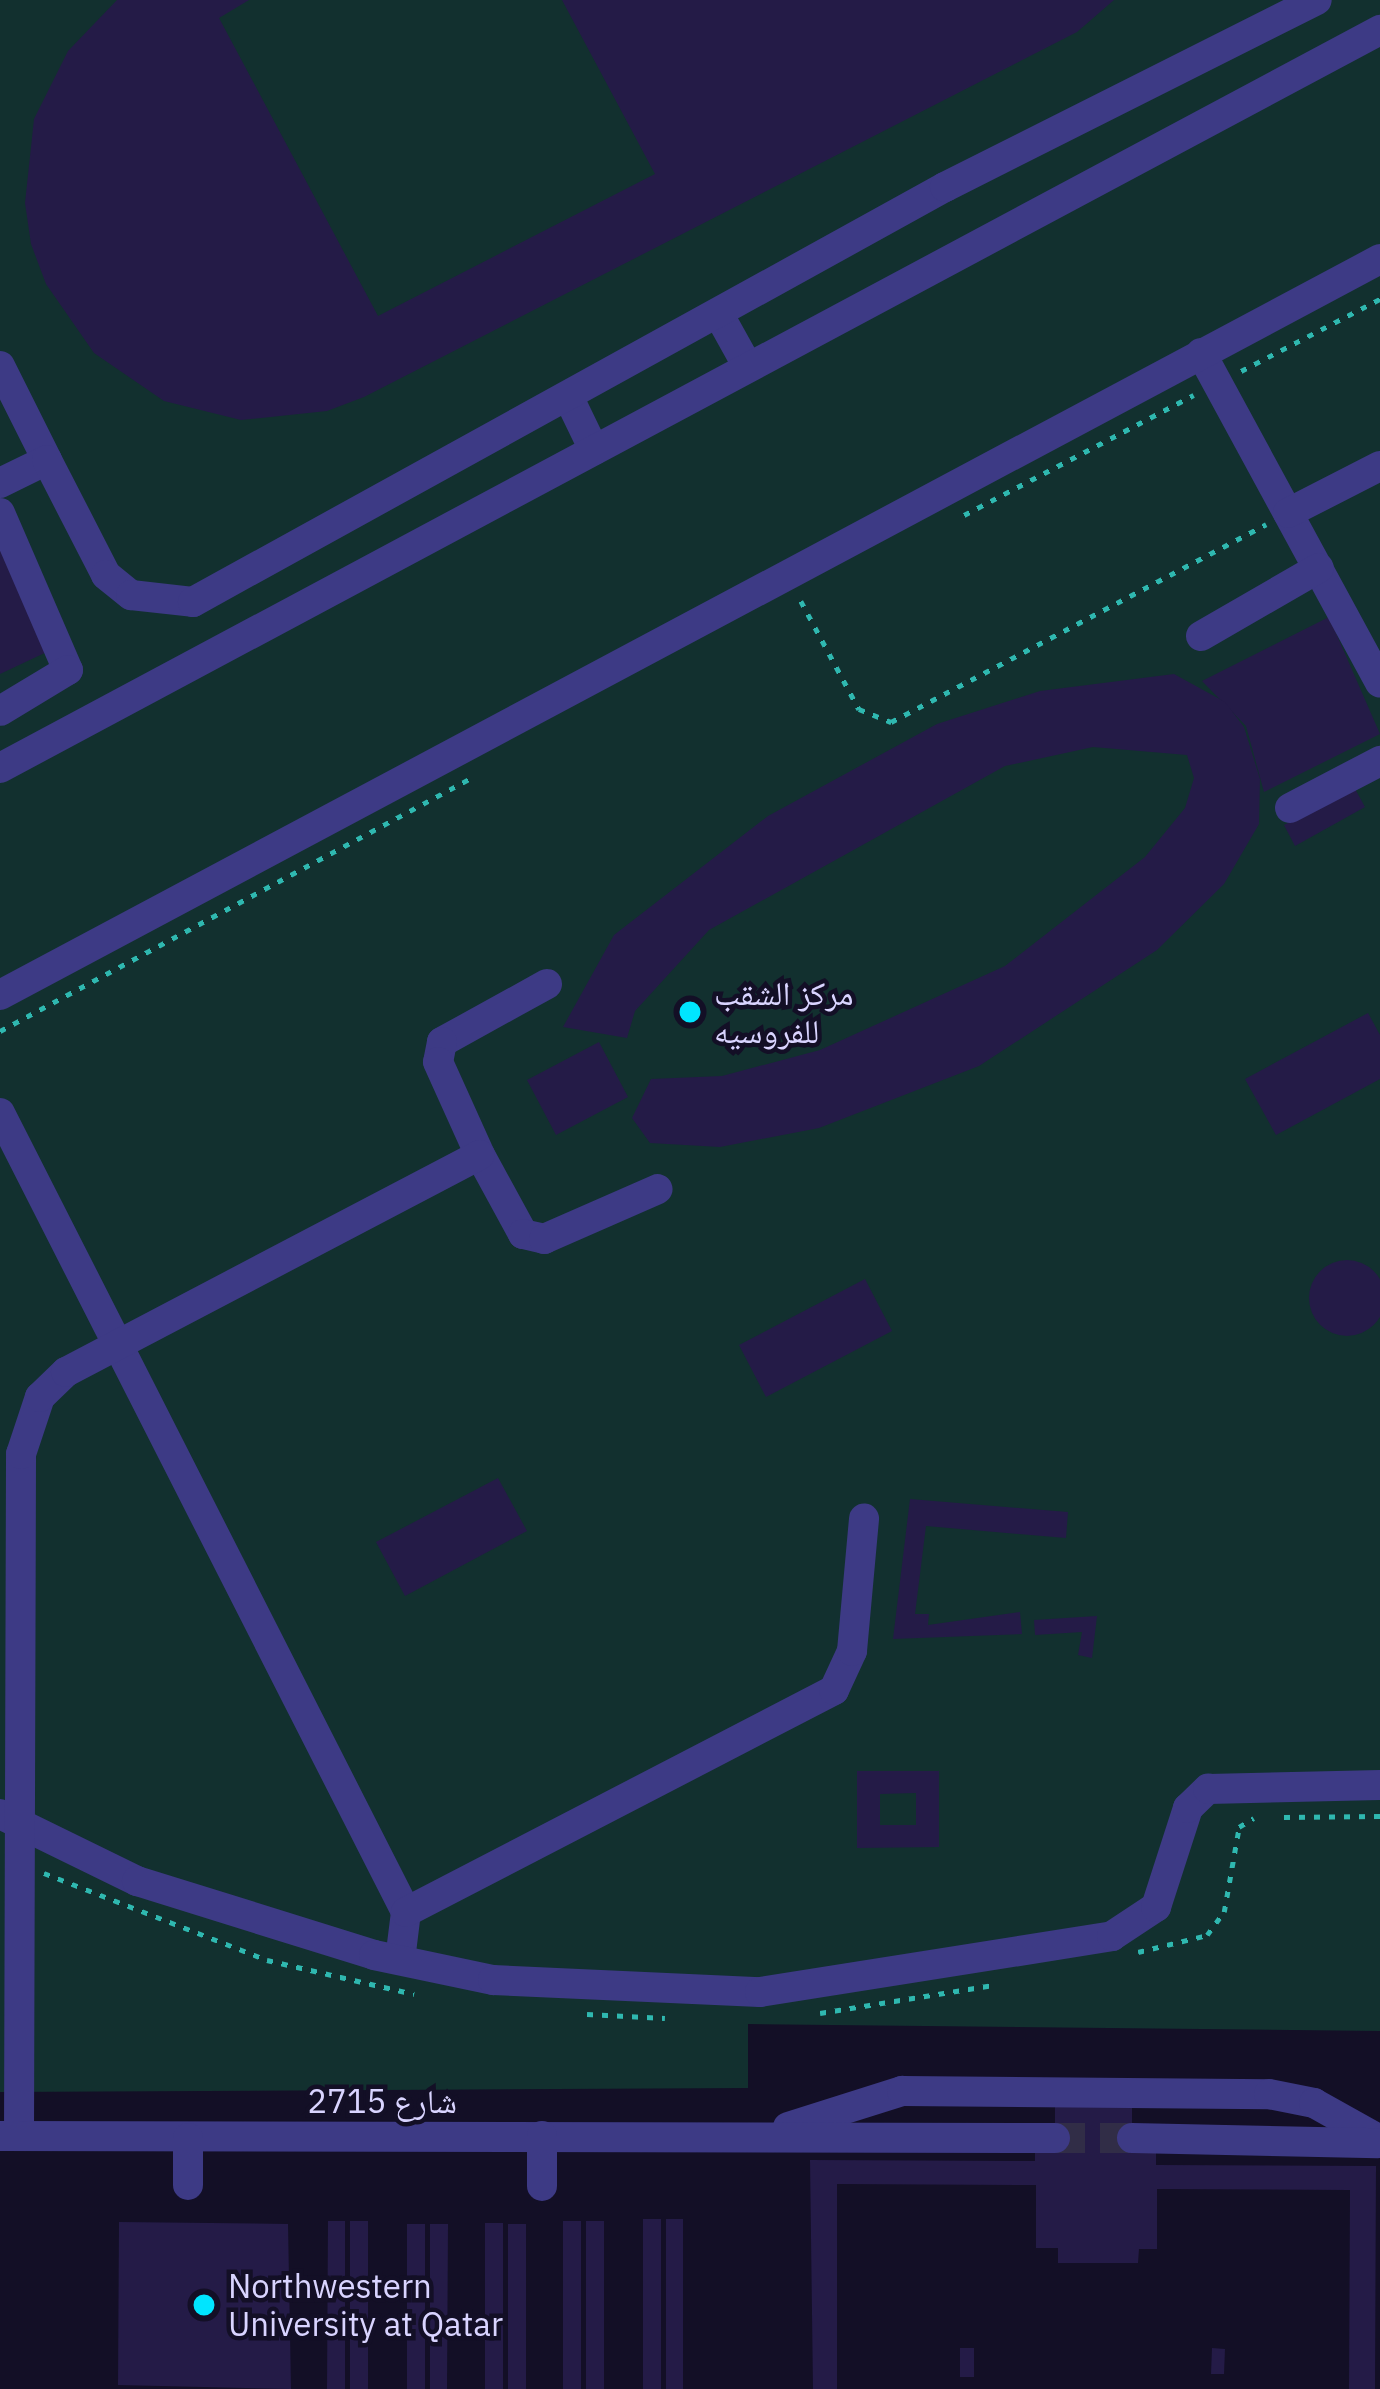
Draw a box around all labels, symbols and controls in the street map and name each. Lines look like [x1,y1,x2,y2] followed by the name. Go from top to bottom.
[714,973,854,1051] place label: مركز الشقب للفروسيه
[677,999,703,1025] marker: مركز الشقب للفروسيه
[307,2081,457,2121] street label: شارع 2715
[228,2266,503,2344] place label: Northwestern University at Qatar
[191,2292,217,2318] marker: Northwestern University at Qatar

